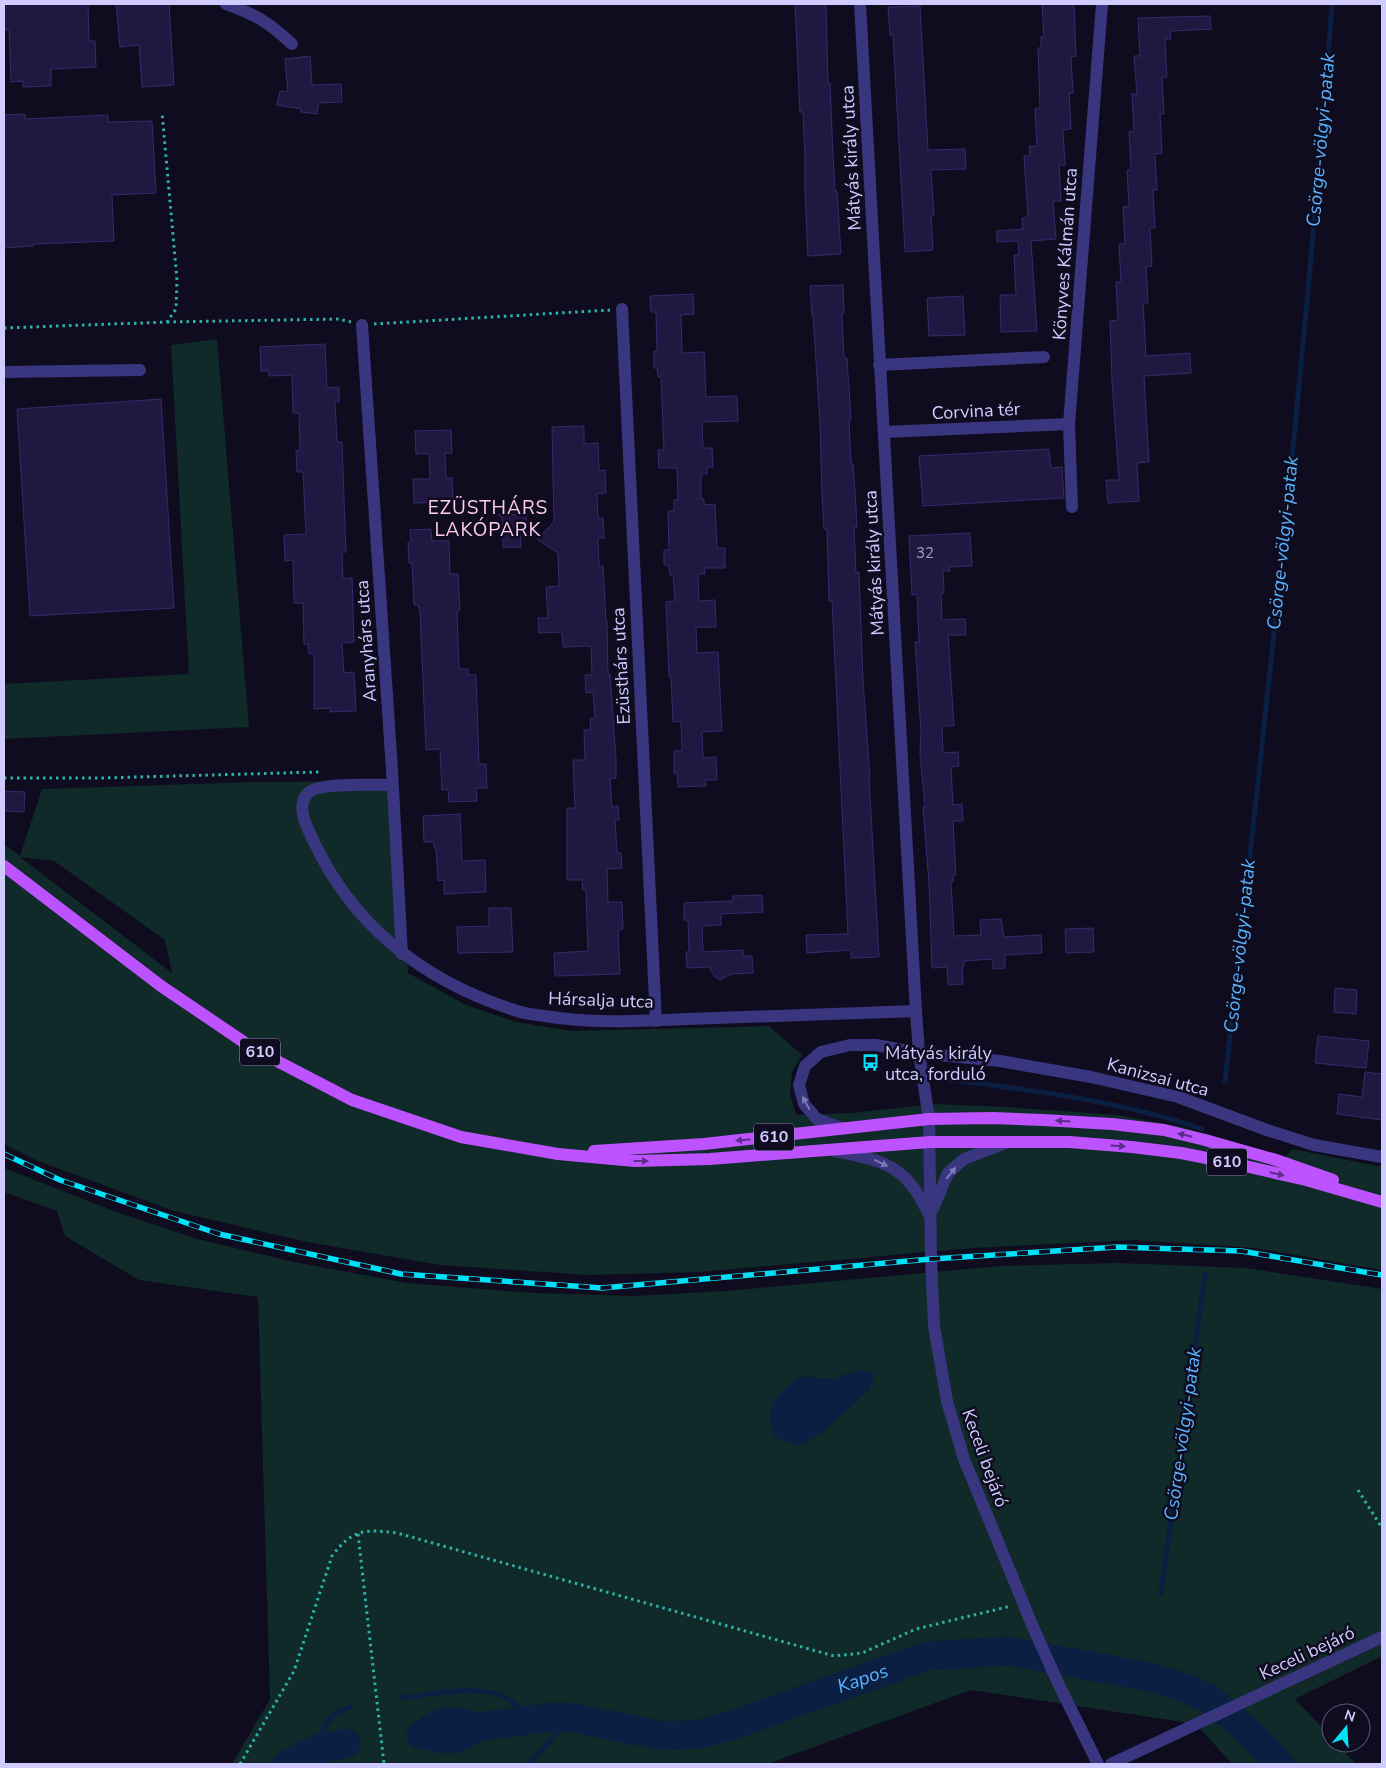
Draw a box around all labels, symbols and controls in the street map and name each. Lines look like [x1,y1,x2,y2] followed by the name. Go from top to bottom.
[1300,51,1342,228] water label: Csörge-völgyi-patak
[835,85,867,231] street label: Mátyás király utca
[1047,167,1083,341] street label: Könyves Kálmán utca
[931,397,1021,425] street label: Corvina tér
[1261,454,1305,631] water label: Csörge-völgyi-patak
[858,490,890,636] street label: Mátyás király utca
[428,495,548,543] district label: EZÜSTHÁRS LAKÓPARK
[916,543,934,563] house number: 32
[350,579,382,703] street label: Aranyhárs utca
[606,607,636,725] street label: Ezüsthárs utca
[1218,857,1262,1034] water label: Csörge-völgyi-patak
[548,986,654,1014] street label: Hársalja utca
[240,1038,280,1066] road number: 610
[885,1041,992,1086] place label: Mátyás király utca, forduló
[1104,1052,1212,1102] street label: Kanizsai utca
[861,1053,881,1073] bus stop icon: Mátyás király utca, forduló
[802,1095,810,1110] one-way arrow
[1055,1116,1071,1124] one-way arrow
[754,1124,794,1150] road number: 610
[1178,1131,1193,1139] one-way arrow
[735,1136,751,1144] one-way arrow
[1110,1142,1126,1150] one-way arrow
[1207,1148,1247,1176] road number: 610
[634,1157,650,1165] one-way arrow
[874,1159,888,1167] one-way arrow
[946,1166,956,1179] one-way arrow
[1270,1170,1285,1178] one-way arrow
[1158,1345,1208,1522] water label: Csörge-völgyi-patak
[956,1406,1014,1510] street label: Keceli bejáró
[1255,1620,1359,1686] street label: Keceli bejáró
[834,1658,892,1700] water label: Kapos
[1321,1703,1371,1753] north arrow
[1342,1705,1358,1727] text: N

